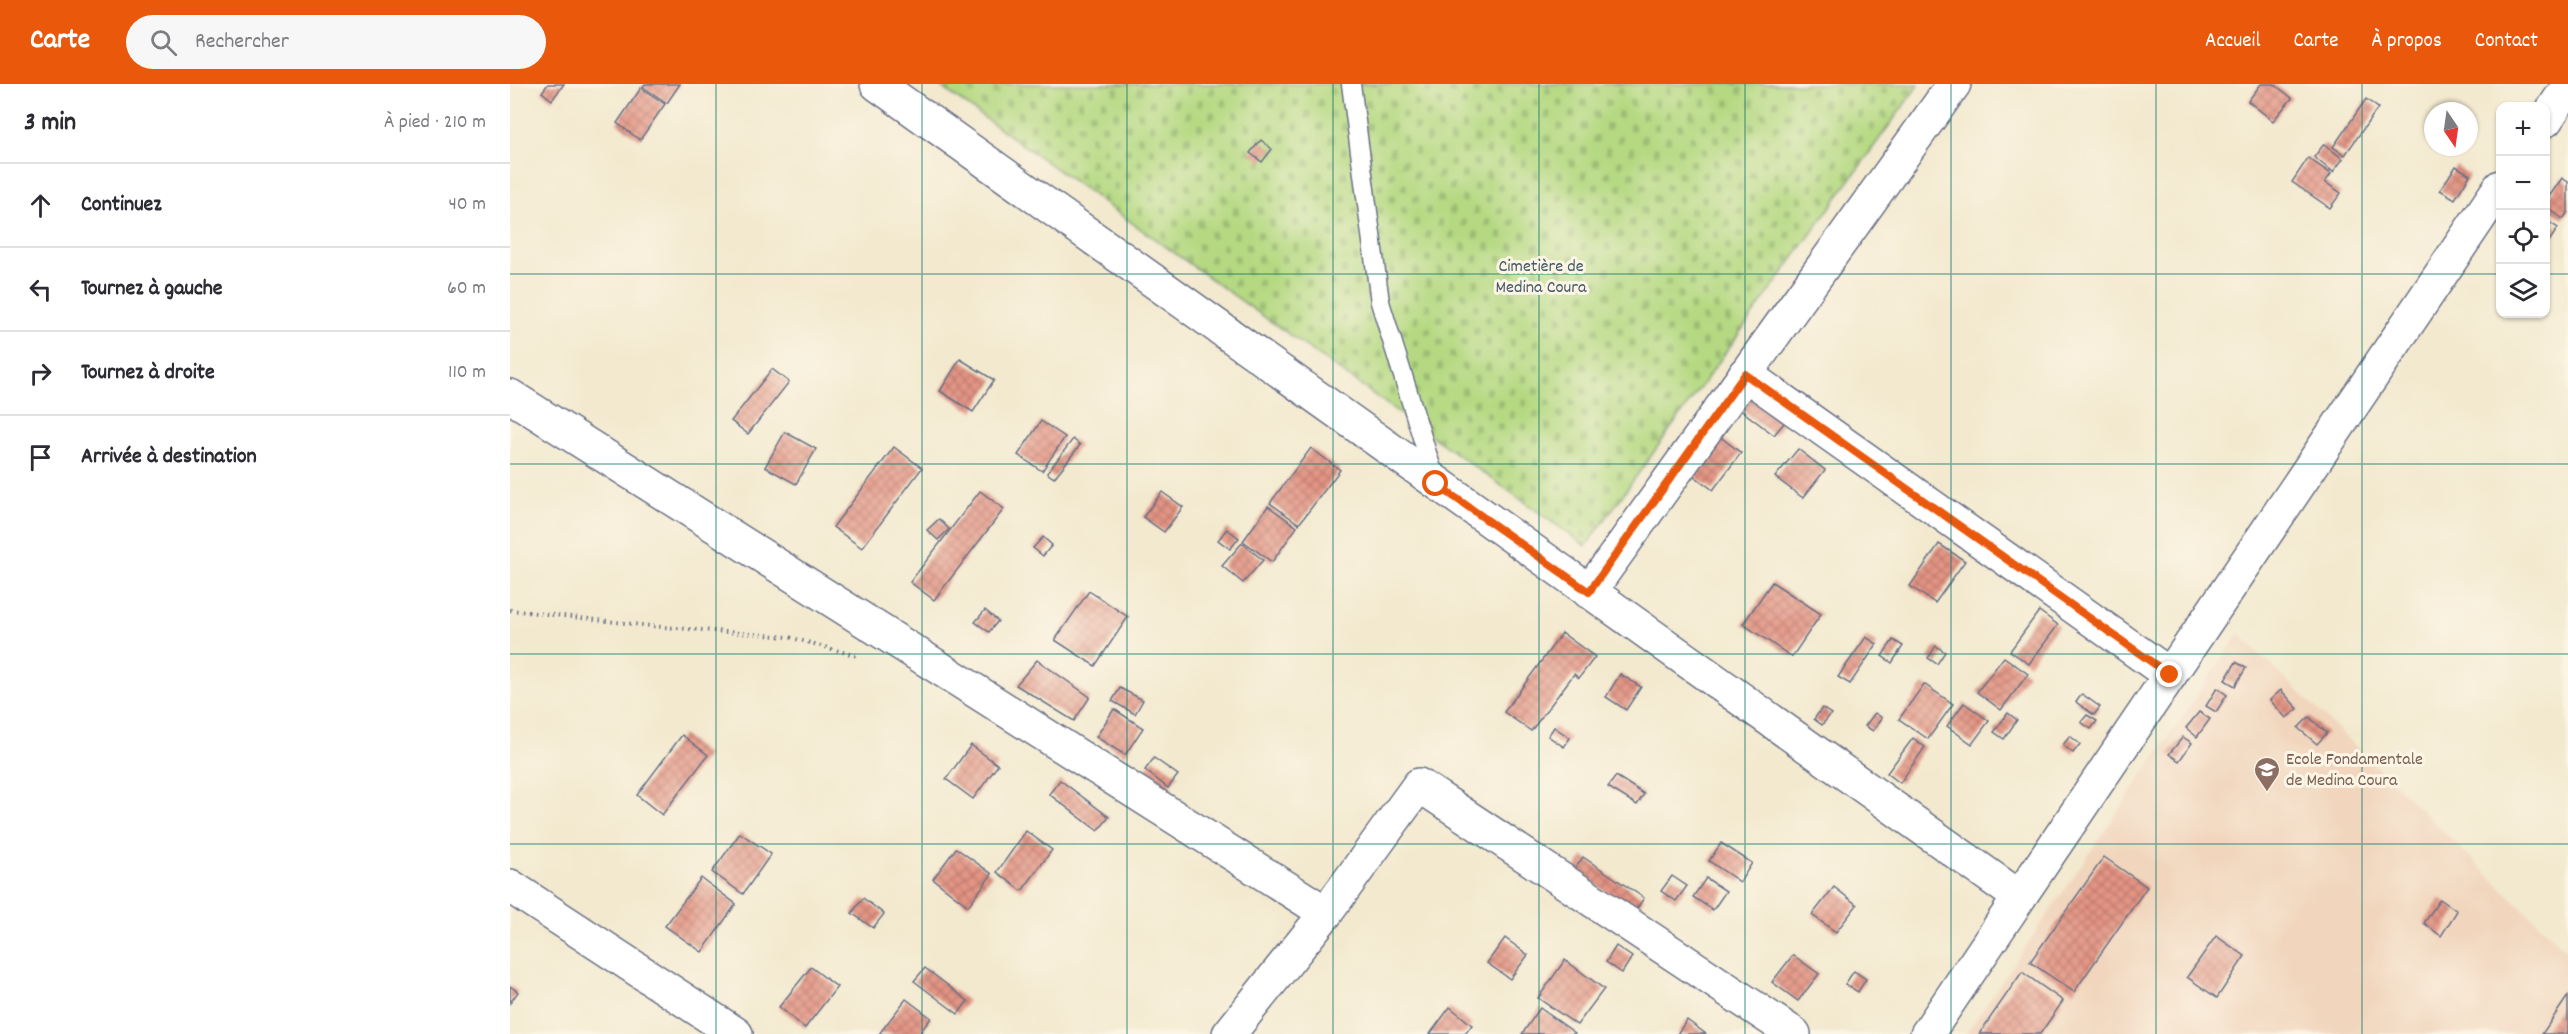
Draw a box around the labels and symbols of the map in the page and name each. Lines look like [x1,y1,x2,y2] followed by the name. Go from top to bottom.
[2424,102,2478,156] north arrow
[1496,255,1587,301] park label: Cimetière de Medina Coura
[1422,470,1448,496] route start
[2156,661,2182,687] route end
[2286,748,2423,794] place label: Ecole Fondamentale de Medina Coura
[2252,755,2282,793] school or university icon: Ecole Fondamentale de Medina Coura

